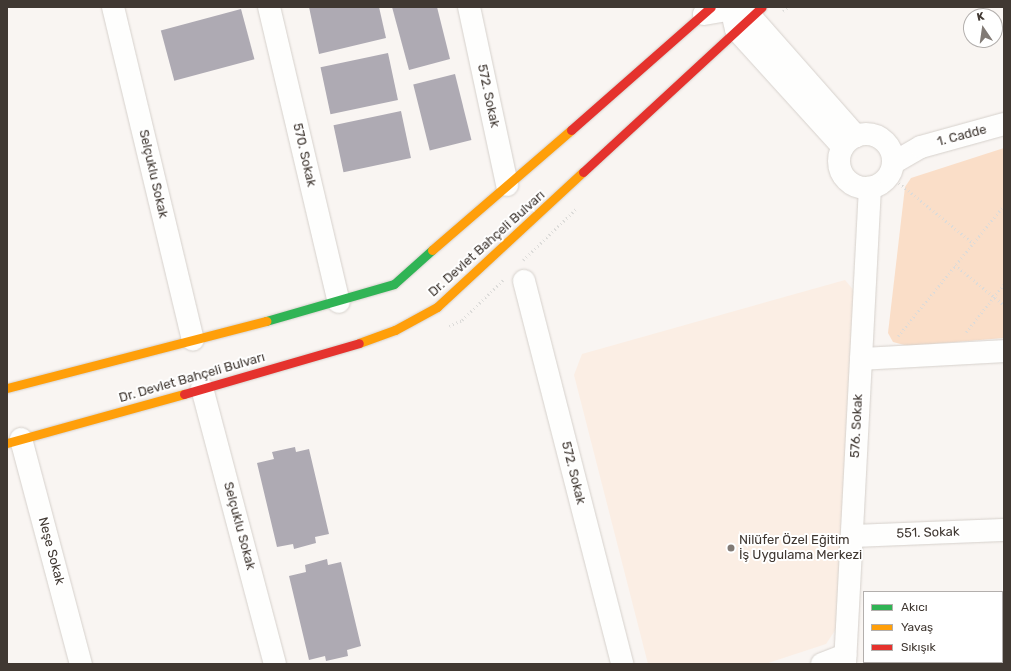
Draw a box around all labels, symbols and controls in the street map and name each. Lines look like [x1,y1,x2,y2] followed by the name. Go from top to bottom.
[963,8,1003,48] north arrow
[975,10,985,24] text: K
[474,63,502,129] street label: 572. Sokak
[289,122,319,188] street label: 570. Sokak
[936,122,988,150] street label: 1. Cadde
[135,128,171,220] street label: Selçuklu Sokak
[426,188,548,300] street label: Dr. Devlet Bahçeli Bulvarı
[117,350,267,406] street label: Dr. Devlet Bahçeli Bulvarı
[848,393,866,459] street label: 576. Sokak
[558,440,588,506] street label: 572. Sokak
[220,480,258,572] street label: Selçuklu Sokak
[34,515,68,587] street label: Neşe Sokak
[896,524,960,542] street label: 551. Sokak
[739,533,862,564] place label: Nilüfer Özel Eğitim İş Uygulama Merkezi
[726,543,736,553] marker: Nilüfer Özel Eğitim İş Uygulama Merkezi
[863,591,1003,663] legend
[901,600,928,614] text: Akıcı
[901,620,933,634] text: Yavaş
[901,640,936,654] text: Sıkışık

